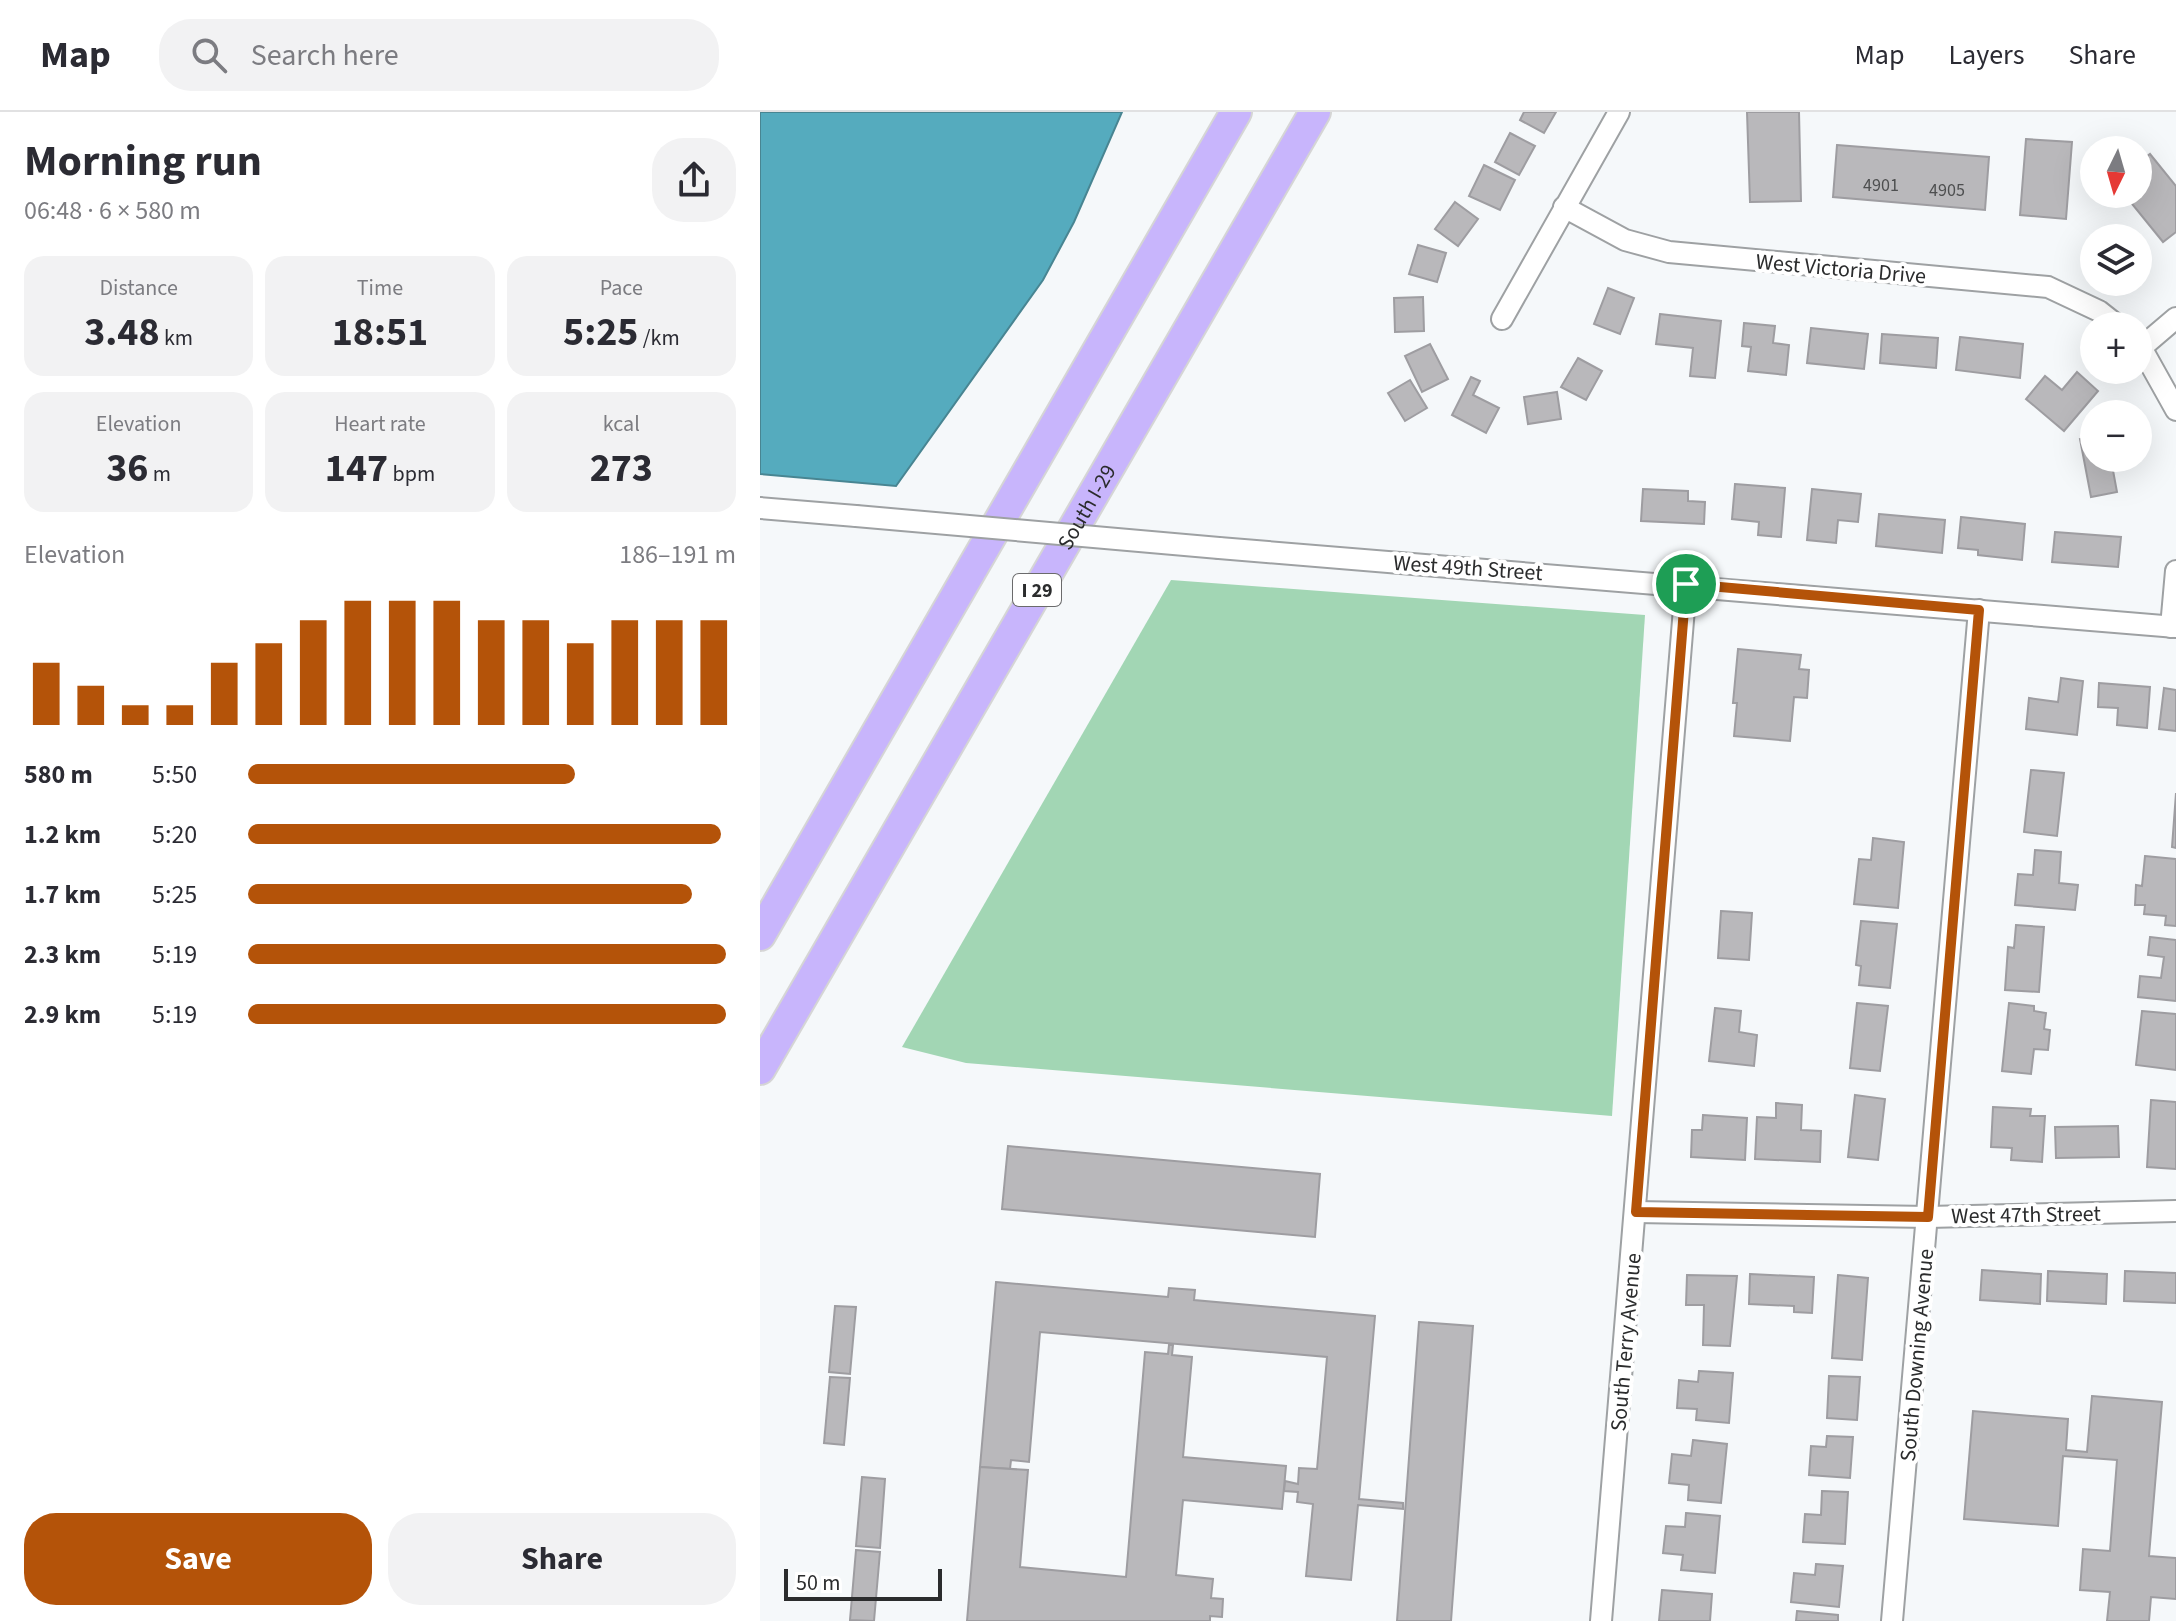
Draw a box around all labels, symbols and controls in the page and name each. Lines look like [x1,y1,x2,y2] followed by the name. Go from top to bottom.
[159,19,719,91] search box
[40,28,111,82] text: Map
[187,33,231,77] icon: search
[251,34,399,77] text: Search here
[1854,35,1904,75] text: Map
[1948,35,2024,75] text: Layers
[2068,35,2136,75] text: Share
[24,130,262,193] text: Morning run
[2080,136,2152,208] north arrow
[2080,136,2152,472] map controls
[652,138,736,222] button: share
[1863,173,1899,198] house number: 4901
[1929,178,1965,203] house number: 4905
[24,192,201,229] text: 06:48 · 6 × 580 m
[2080,224,2152,296] button: layers
[1755,246,1927,292] street label: West Victoria Drive
[100,272,178,304] text: Distance
[357,272,403,304] text: Time
[600,272,643,304] text: Pace
[84,304,160,361] text: 3.48
[332,304,428,361] text: 18:51
[563,304,638,361] text: 5:25
[2080,312,2152,384] button: +
[160,322,193,354] text: km
[638,322,680,354] text: /km
[2080,400,2152,472] button: −
[96,408,182,440] text: Elevation
[334,408,426,440] text: Heart rate
[603,408,640,440] text: kcal
[106,440,148,497] text: 36
[325,440,388,497] text: 147
[590,440,653,497] text: 273
[148,458,171,490] text: m
[388,458,435,490] text: bpm
[1050,459,1124,556] street label: South I-29
[24,536,125,573] text: Elevation
[619,536,736,573] text: 186–191 m
[1392,547,1544,589] street label: West 49th Street
[1652,550,1720,618] pin
[1664,562,1708,606] icon: arrive
[1013,574,1061,606] road number: I 29
[24,756,93,793] text: 580 m
[152,756,197,793] text: 5:50
[24,816,101,853] text: 1.2 km
[152,816,197,853] text: 5:20
[24,876,101,913] text: 1.7 km
[152,876,197,913] text: 5:25
[24,936,101,973] text: 2.3 km
[152,936,197,973] text: 5:19
[24,996,101,1033] text: 2.9 km
[152,996,197,1033] text: 5:19
[1951,1198,2102,1232] street label: West 47th Street
[1892,1247,1942,1463] street label: South Downing Avenue
[1602,1251,1650,1433] street label: South Terry Avenue
[24,1513,372,1605] button: Save
[388,1513,736,1605] button: Share
[784,1565,942,1601] scale bar
[796,1567,841,1599] text: 50 m

